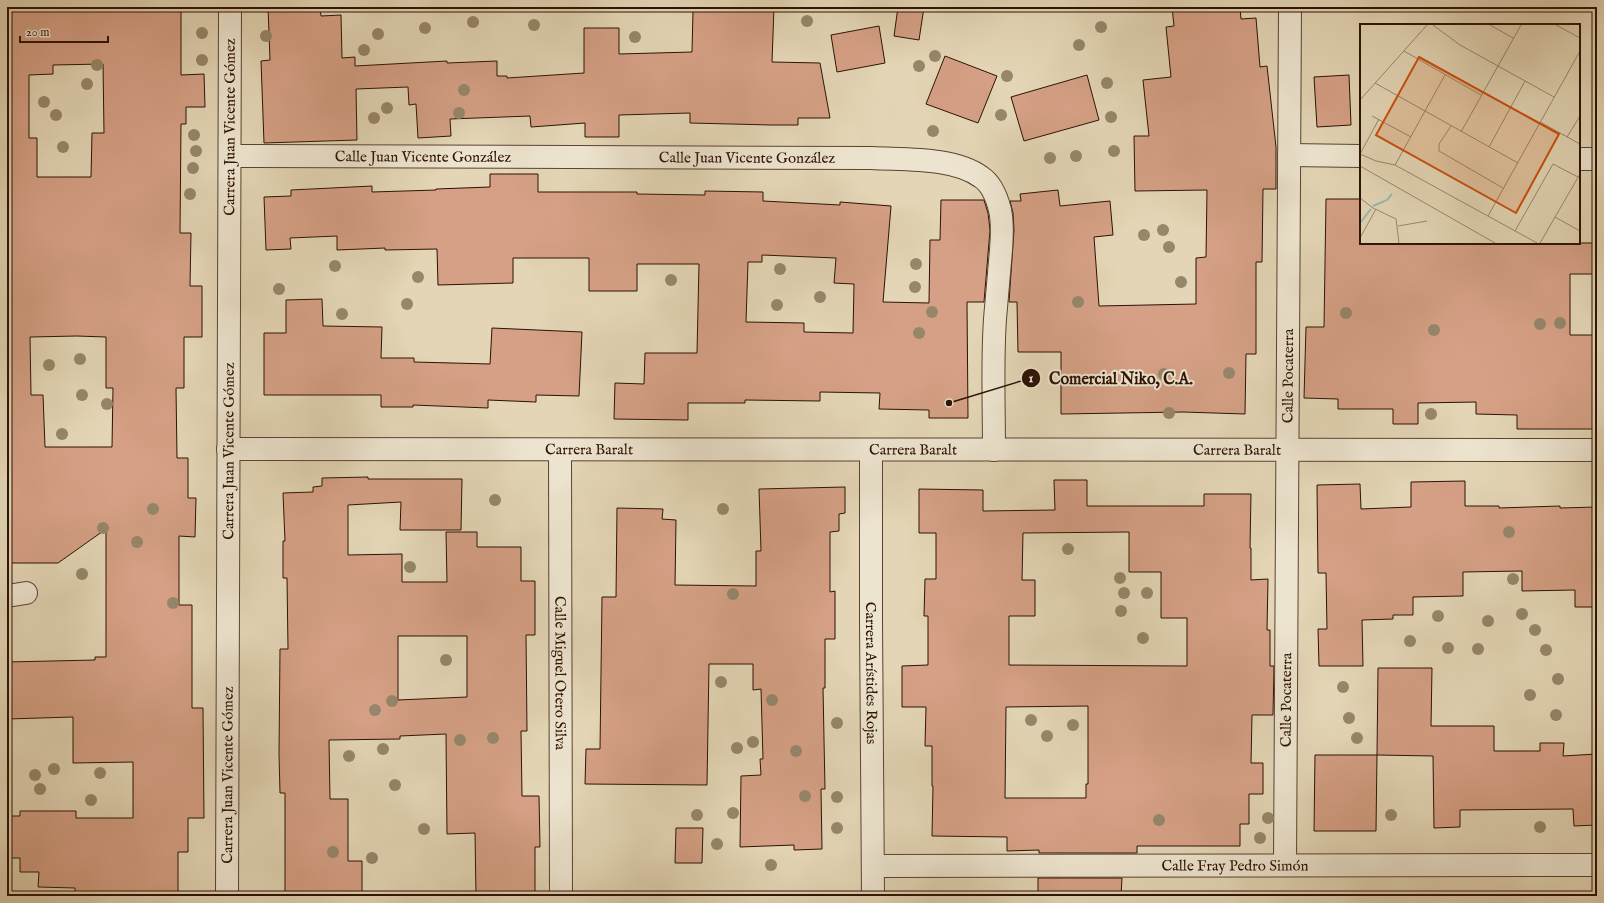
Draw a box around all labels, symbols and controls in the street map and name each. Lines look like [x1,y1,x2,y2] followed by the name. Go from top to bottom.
[20,18,108,44] scale bar
[1360,24,1580,244] inset map
[26,25,49,40] text: 20 m
[220,38,239,216] street label: Carrera Juan Vicente Gómez
[335,147,511,166] street label: Calle Juan Vicente González
[659,148,835,167] street label: Calle Juan Vicente González
[1278,328,1298,423] street label: Calle Pocaterra
[219,362,238,540] street label: Carrera Juan Vicente Gómez
[1021,364,1201,392] callout: Comercial Niko, C.A.
[1049,370,1193,390] text: Comercial Niko, C.A.
[1029,371,1034,386] text: 1
[545,440,633,459] street label: Carrera Baralt
[869,440,957,459] street label: Carrera Baralt
[1193,440,1281,459] street label: Carrera Baralt
[551,596,570,751] street label: Calle Miguel Otero Silva
[861,602,881,744] street label: Carrera Arístides Rojas
[1276,652,1296,747] street label: Calle Pocaterra
[218,686,237,864] street label: Carrera Juan Vicente Gómez
[1162,856,1309,875] street label: Calle Fray Pedro Simón

